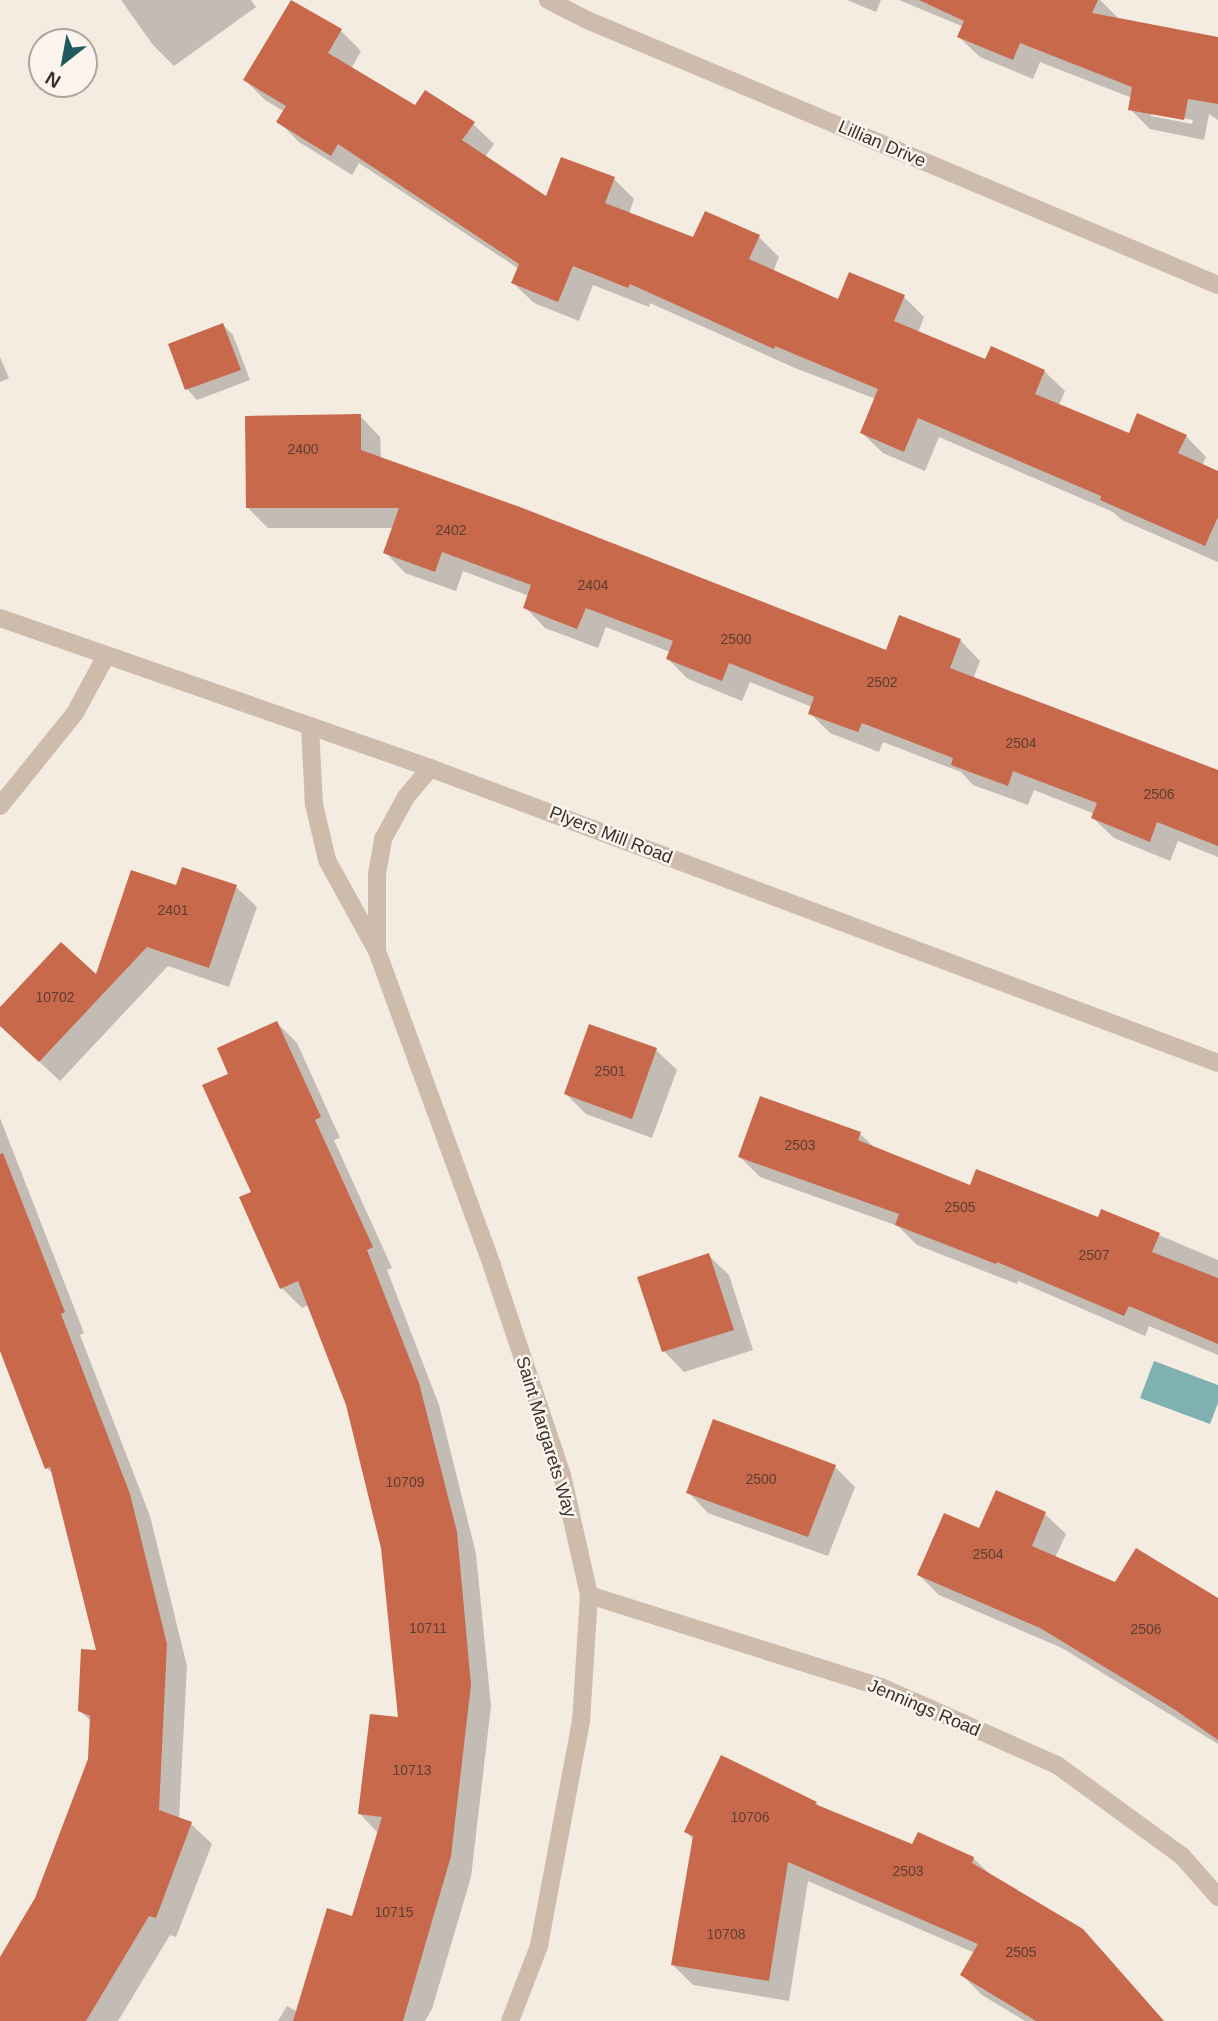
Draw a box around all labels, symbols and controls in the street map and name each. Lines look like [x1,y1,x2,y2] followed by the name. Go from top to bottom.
[28,28,98,98] north arrow
[42,67,64,92] text: N
[835,116,929,172] street label: Lillian Drive
[287,441,319,457] house number: 2400
[435,522,467,538] house number: 2402
[577,577,609,593] house number: 2404
[720,631,752,647] house number: 2500
[866,674,898,690] house number: 2502
[1005,735,1037,751] house number: 2504
[1143,786,1175,802] house number: 2506
[546,802,676,868] street label: Plyers Mill Road
[157,902,189,918] house number: 2401
[36,989,74,1005] house number: 10702
[594,1063,626,1079] house number: 2501
[784,1137,816,1153] house number: 2503
[944,1199,976,1215] house number: 2505
[1078,1247,1110,1263] house number: 2507
[511,1354,581,1520] street label: Saint Margarets Way
[745,1471,777,1487] house number: 2500
[386,1474,424,1490] house number: 10709
[972,1546,1004,1562] house number: 2504
[409,1620,447,1636] house number: 10711
[1130,1621,1162,1637] house number: 2506
[865,1675,983,1741] street label: Jennings Road
[393,1762,431,1778] house number: 10713
[731,1809,769,1825] house number: 10706
[892,1863,924,1879] house number: 2503
[375,1904,413,1920] house number: 10715
[707,1926,745,1942] house number: 10708
[1005,1944,1037,1960] house number: 2505

